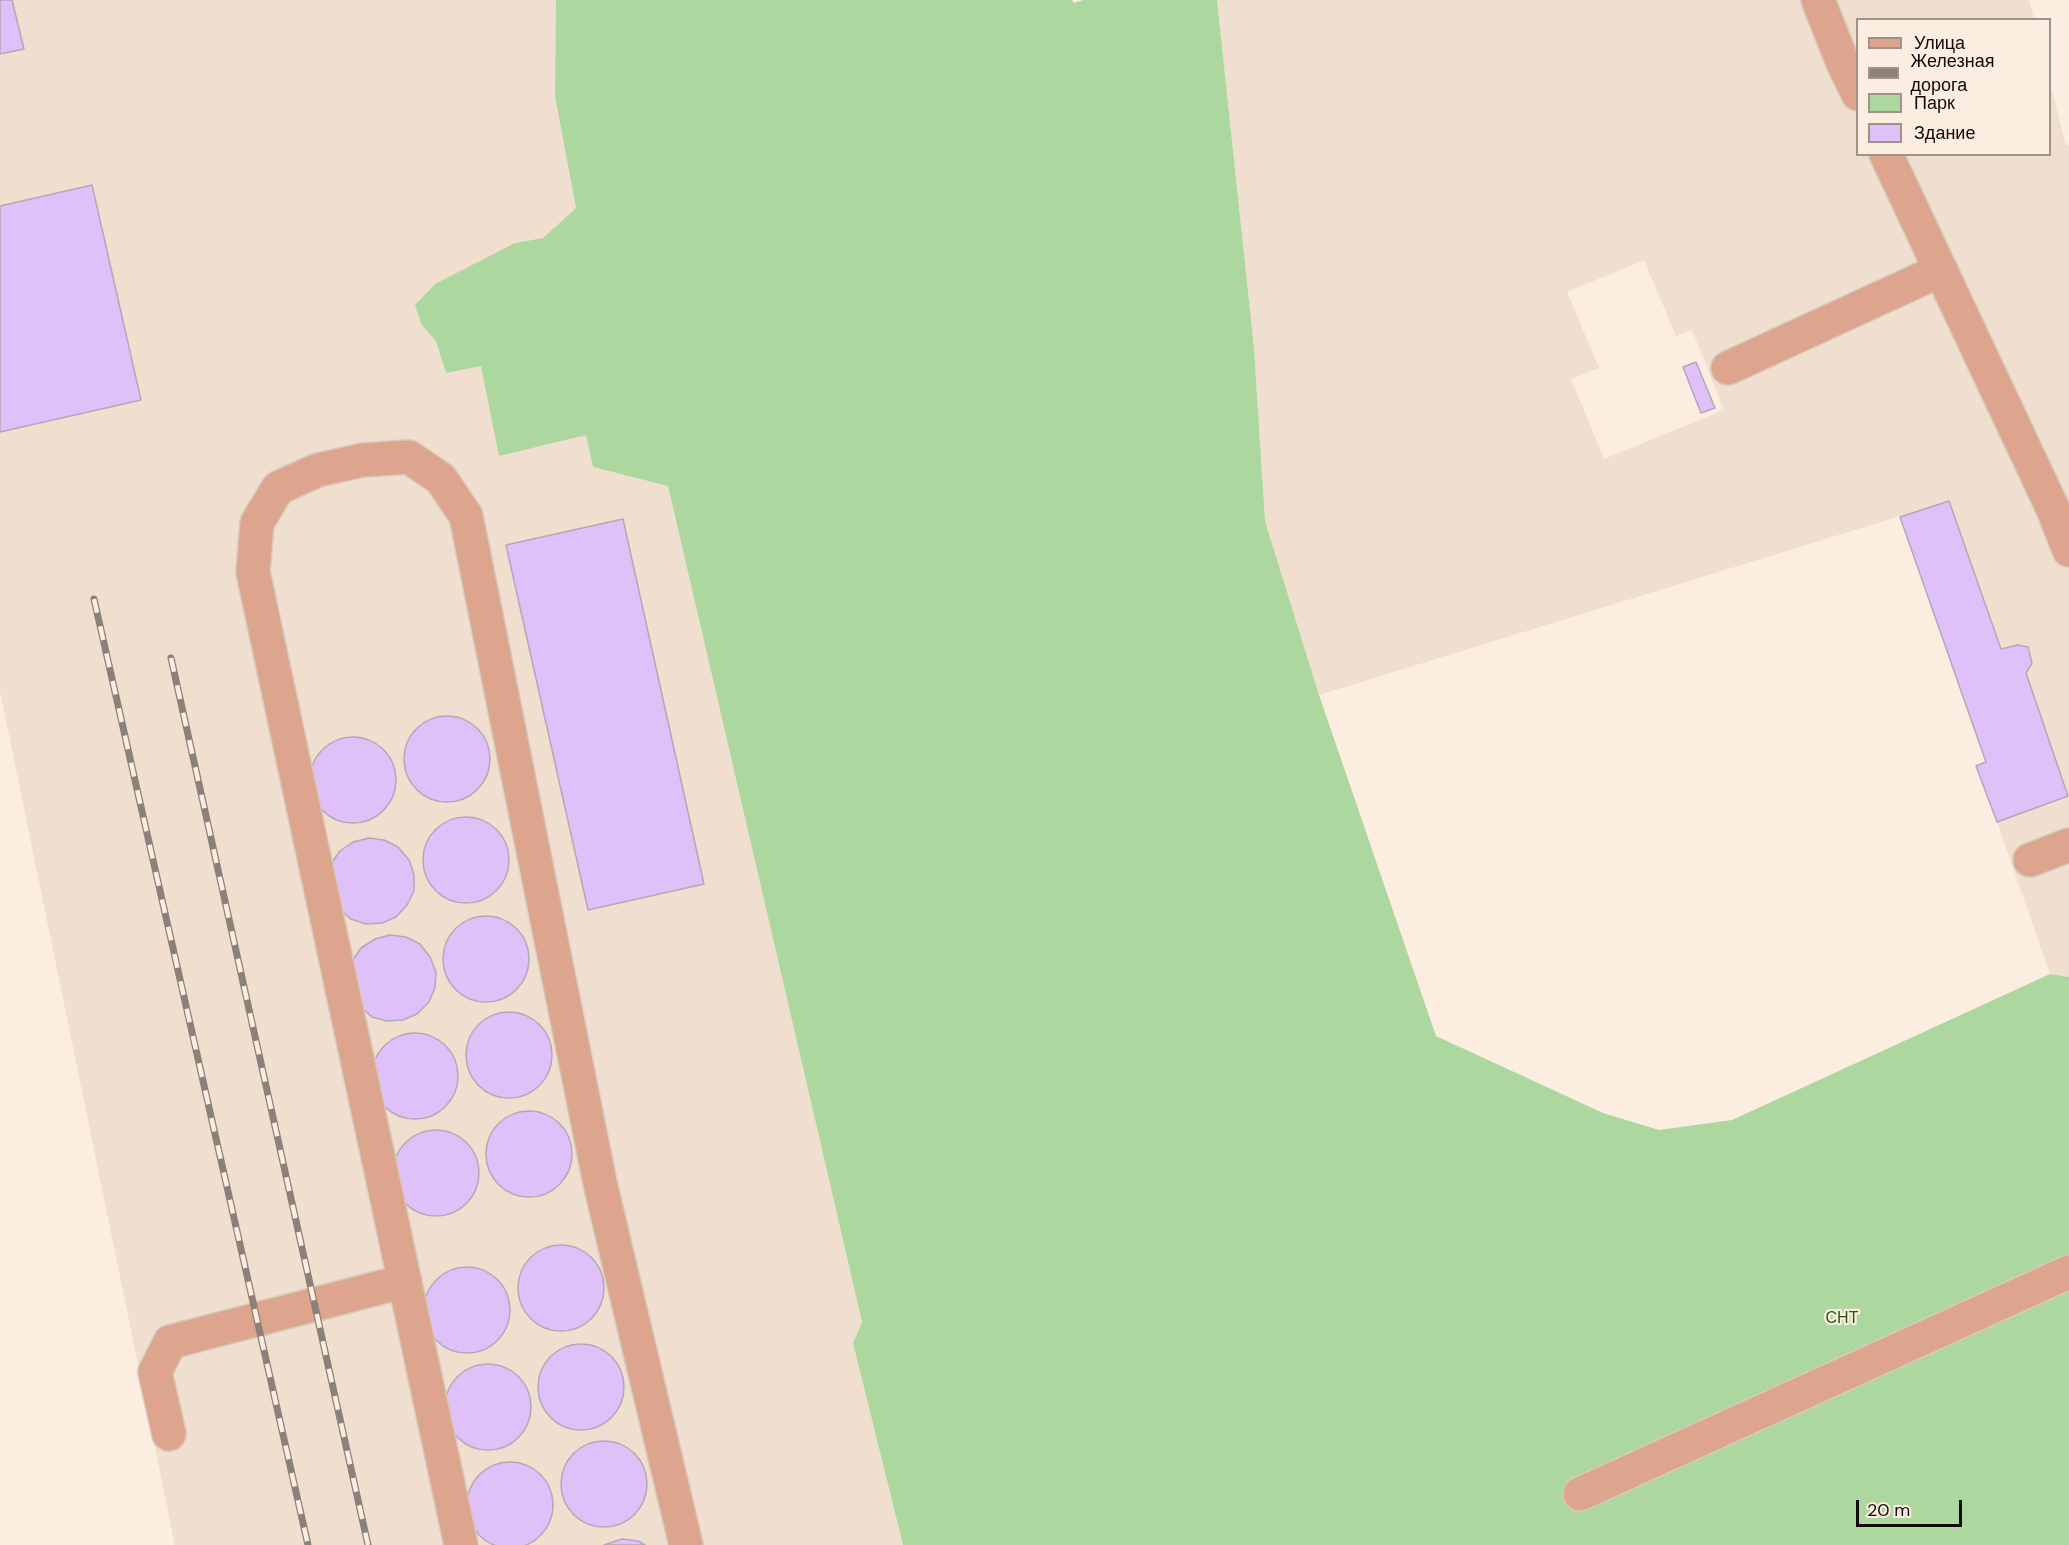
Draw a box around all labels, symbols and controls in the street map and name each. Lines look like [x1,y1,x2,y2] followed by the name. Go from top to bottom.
[1856,18,2051,156] legend
[1914,31,1965,55] text: Улица
[1911,49,1994,97] text: Железная дорога
[1914,91,1955,115] text: Парк
[1914,121,1975,145] text: Здание
[1826,1309,1858,1329] park label: СНТ
[1859,1488,1966,1526] scale bar
[1867,1498,1910,1522] text: 20 m

